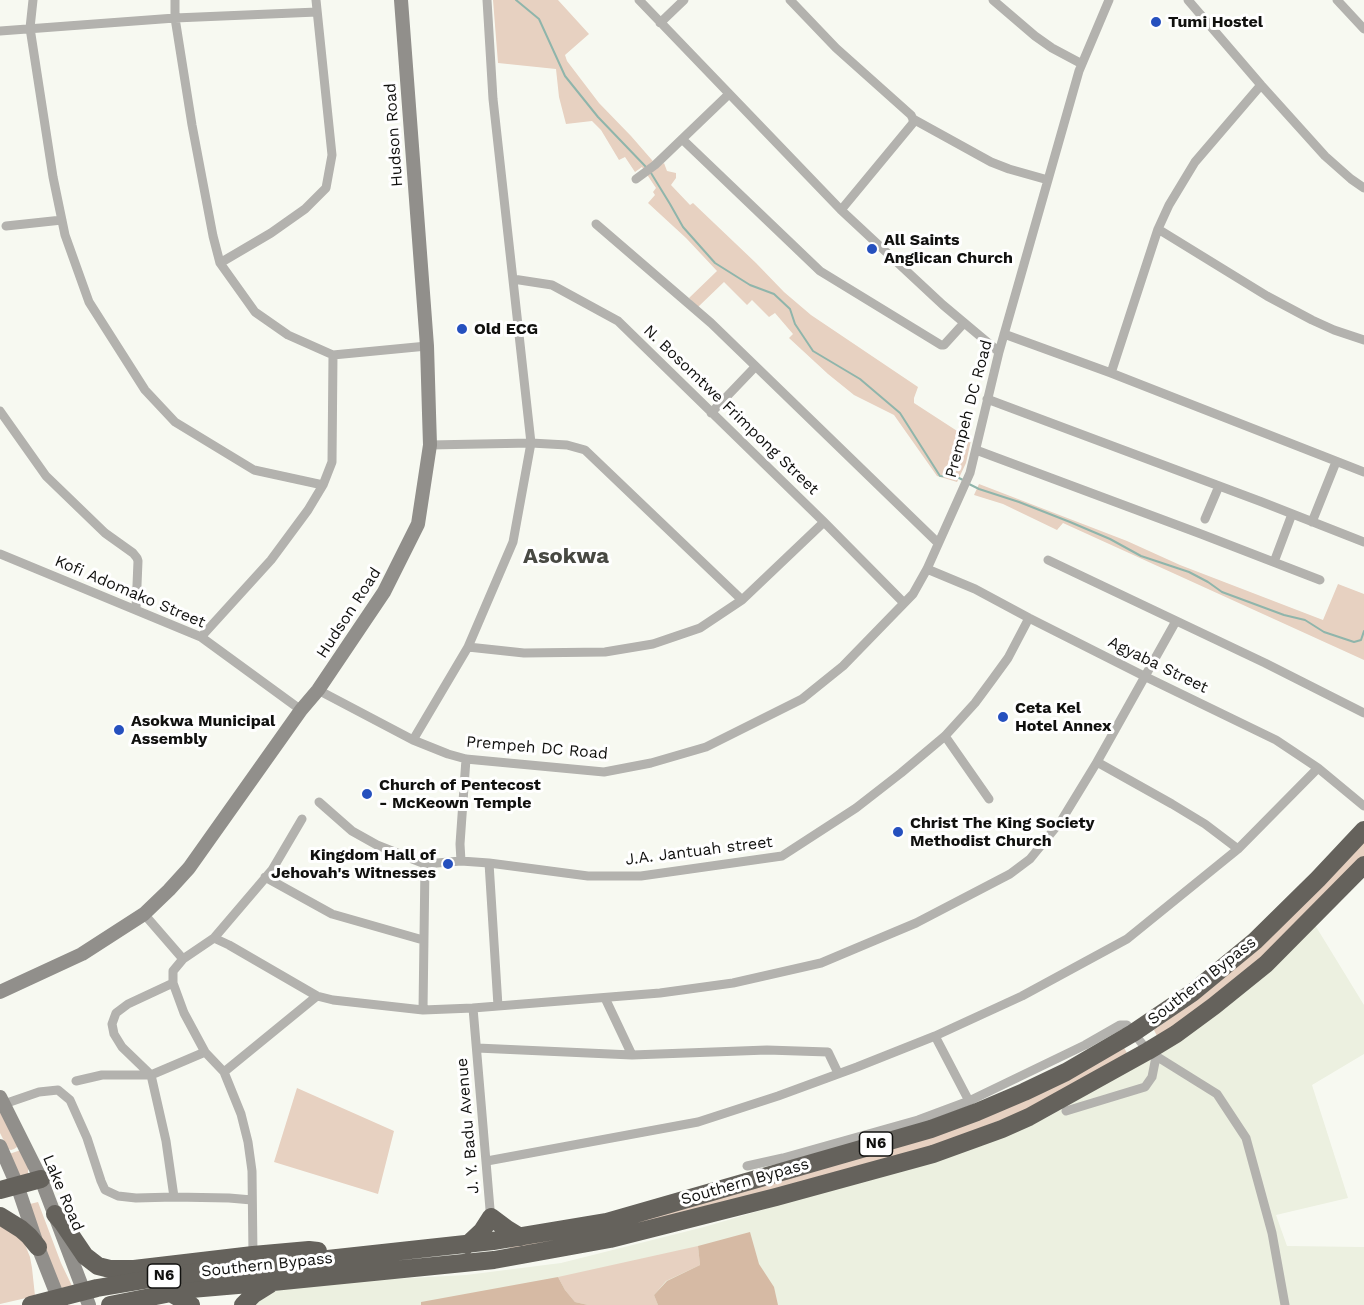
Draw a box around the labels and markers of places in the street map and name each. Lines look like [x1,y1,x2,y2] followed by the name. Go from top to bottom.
[1168,12,1263,32] place label: Tumi Hostel
[1149,15,1163,29] marker: Tumi Hostel
[884,230,1013,268] place label: All Saints Anglican Church
[865,242,879,256] marker: All Saints Anglican Church
[474,319,538,339] place label: Old ECG
[455,322,469,336] marker: Old ECG
[1015,698,1111,736] place label: Ceta Kel Hotel Annex
[996,710,1010,724] marker: Ceta Kel Hotel Annex
[131,711,275,749] place label: Asokwa Municipal Assembly
[112,723,126,737] marker: Asokwa Municipal Assembly
[379,775,541,813] place label: Church of Pentecost - McKeown Temple
[360,787,374,801] marker: Church of Pentecost - McKeown Temple
[910,813,1095,851] place label: Christ The King Society Methodist Church
[891,825,905,839] marker: Christ The King Society Methodist Church
[271,845,436,883] place label: Kingdom Hall of Jehovah's Witnesses
[441,857,455,871] marker: Kingdom Hall of Jehovah's Witnesses

